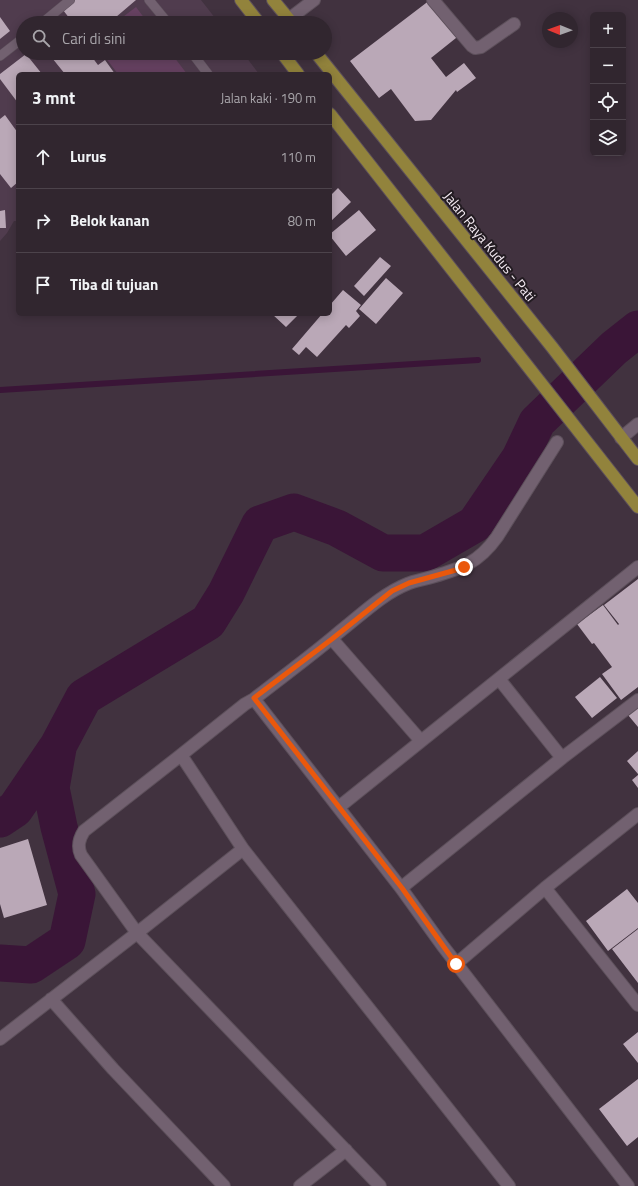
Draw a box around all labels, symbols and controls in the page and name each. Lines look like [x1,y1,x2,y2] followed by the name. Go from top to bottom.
[542,12,578,48] north arrow
[590,12,626,156] map controls
[590,12,626,48] button: +
[16,16,332,60] search box
[30,27,52,49] icon: search
[62,27,126,50] text: Cari di sini
[590,48,626,84] button: −
[590,84,626,120] button: locate
[32,85,75,111] text: 3 mnt
[220,88,316,108] text: Jalan kaki · 190 m
[590,120,626,156] button: layers
[70,145,106,168] text: Lurus
[32,146,54,168] icon: ahead
[280,147,316,167] text: 110 m
[439,186,541,306] street label: Jalan Raya Kudus - Pati
[70,209,150,232] text: Belok kanan
[32,210,54,232] icon: right
[288,211,316,231] text: 80 m
[70,273,158,296] text: Tiba di tujuan
[32,274,54,296] icon: arrive
[455,558,473,576] route end
[447,955,465,973] route start

